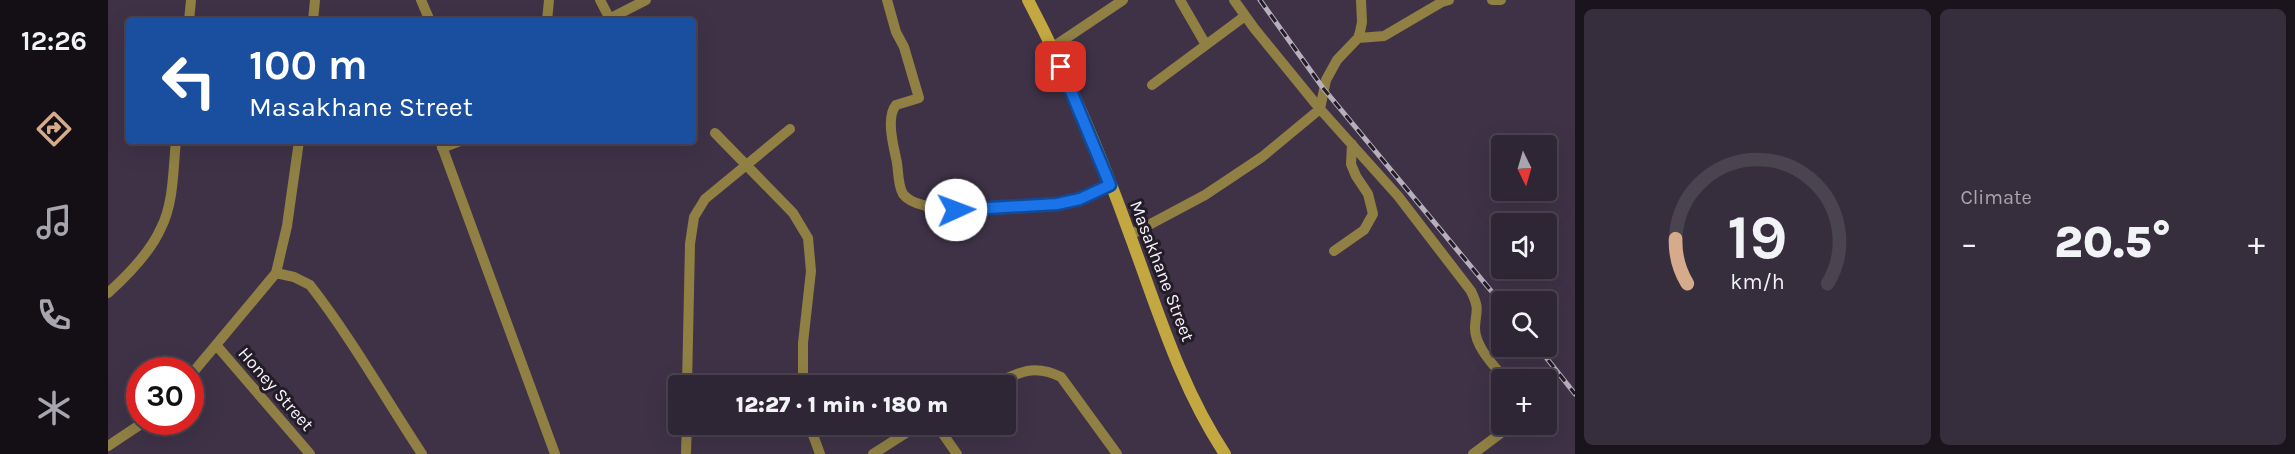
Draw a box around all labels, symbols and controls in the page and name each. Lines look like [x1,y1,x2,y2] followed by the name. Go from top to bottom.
[21,25,87,57] text: 12:26
[249,40,368,90] text: 100 m
[1035,41,1086,92] pin
[150,42,228,120] icon: left
[1044,50,1077,83] icon: arrive
[249,91,473,123] text: Masakhane Street
[33,108,75,150] icon: directions
[1491,135,1557,201] north arrow
[1491,135,1557,435] map controls
[924,178,988,242] position arrow
[1961,186,2032,209] text: Climate
[1125,197,1199,345] street label: Masakhane Street
[33,201,75,243] icon: music
[1727,201,1787,274] text: 19
[1491,213,1557,279] button: sound
[2054,216,2171,268] text: 20.5°
[1961,224,1978,262] text: −
[2248,224,2265,262] text: +
[1730,269,1784,294] text: km/h
[1491,291,1557,357] button: search
[33,294,75,336] icon: phone
[234,343,319,436] street label: Honey Street
[126,357,204,435] speed limit sign: 30
[1491,369,1557,435] button: +
[33,387,75,429] icon: climate
[736,392,948,418] text: 12:27 · 1 min · 180 m

